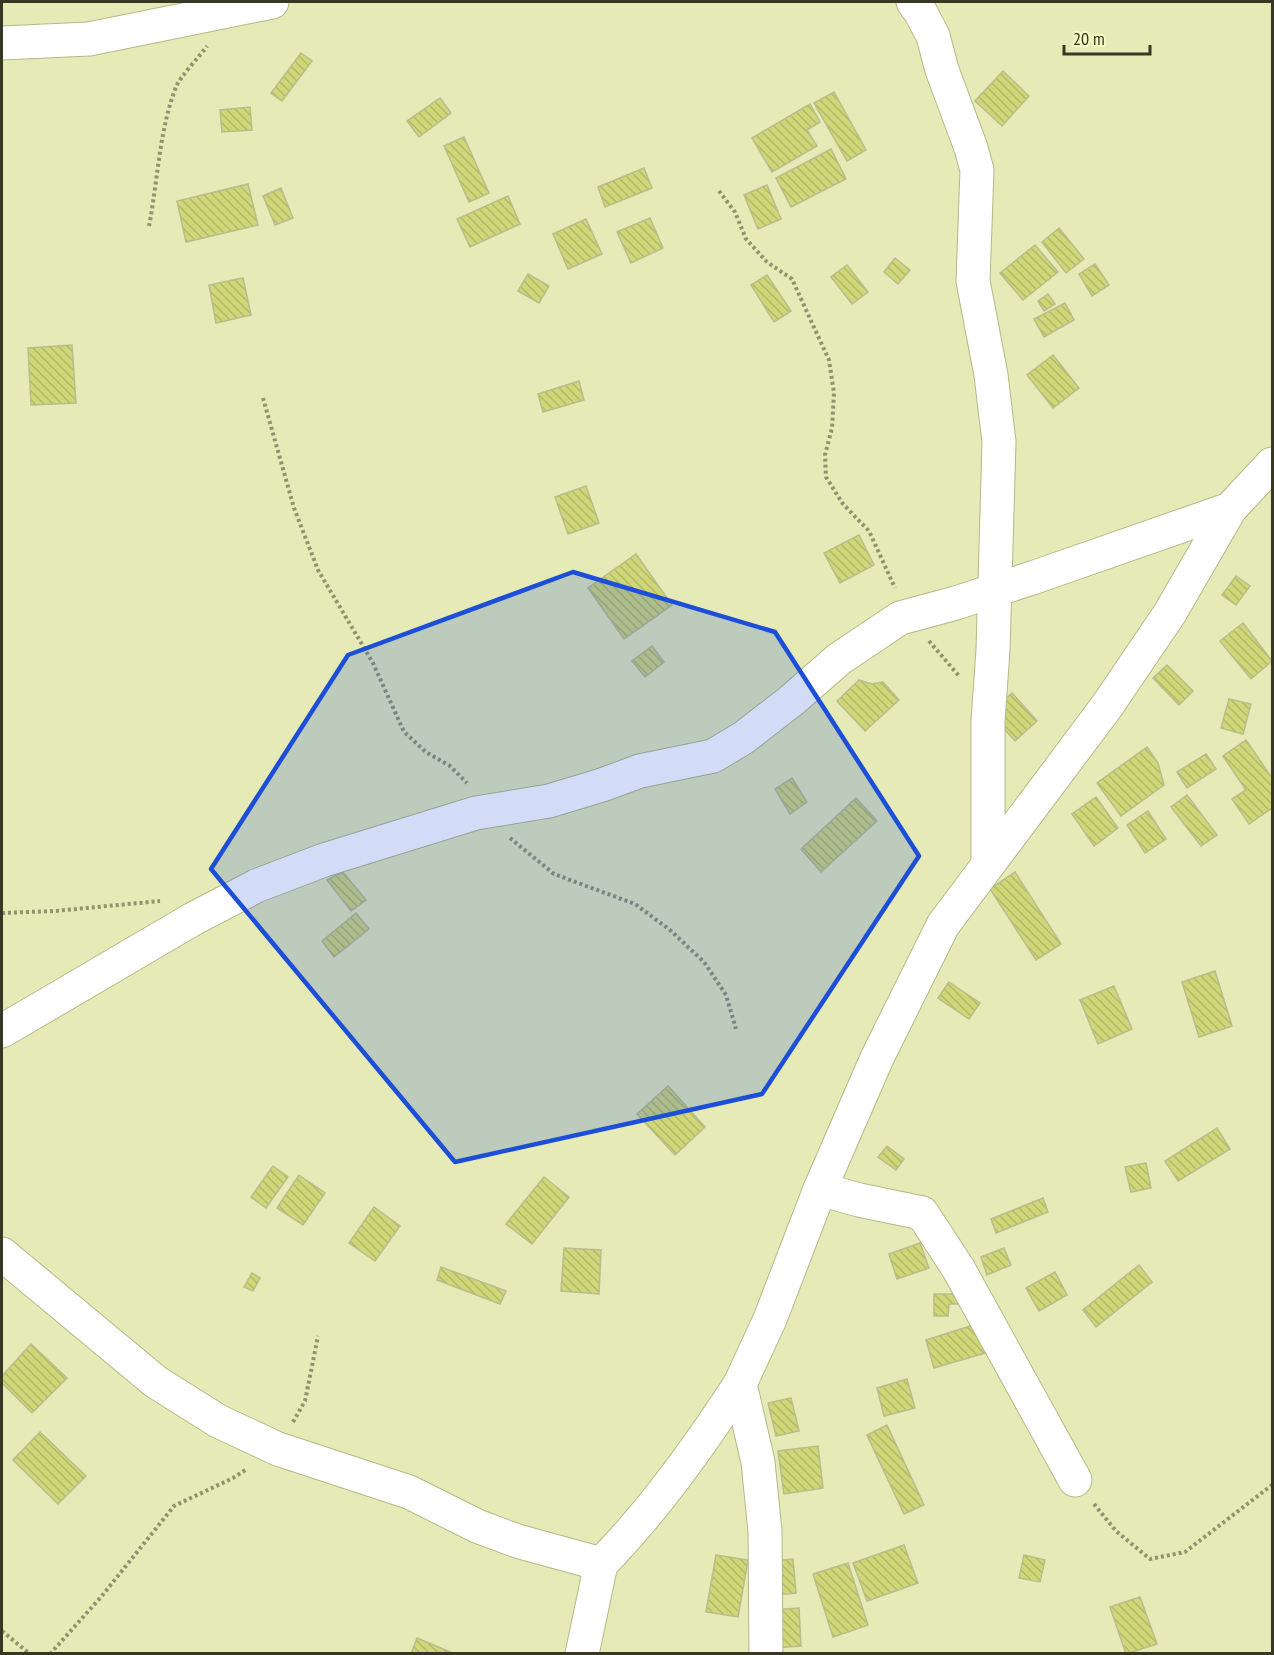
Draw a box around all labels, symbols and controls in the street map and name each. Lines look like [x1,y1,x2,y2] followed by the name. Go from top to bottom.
[1064,18,1150,56] scale bar
[1073,27,1105,50] text: 20 m

